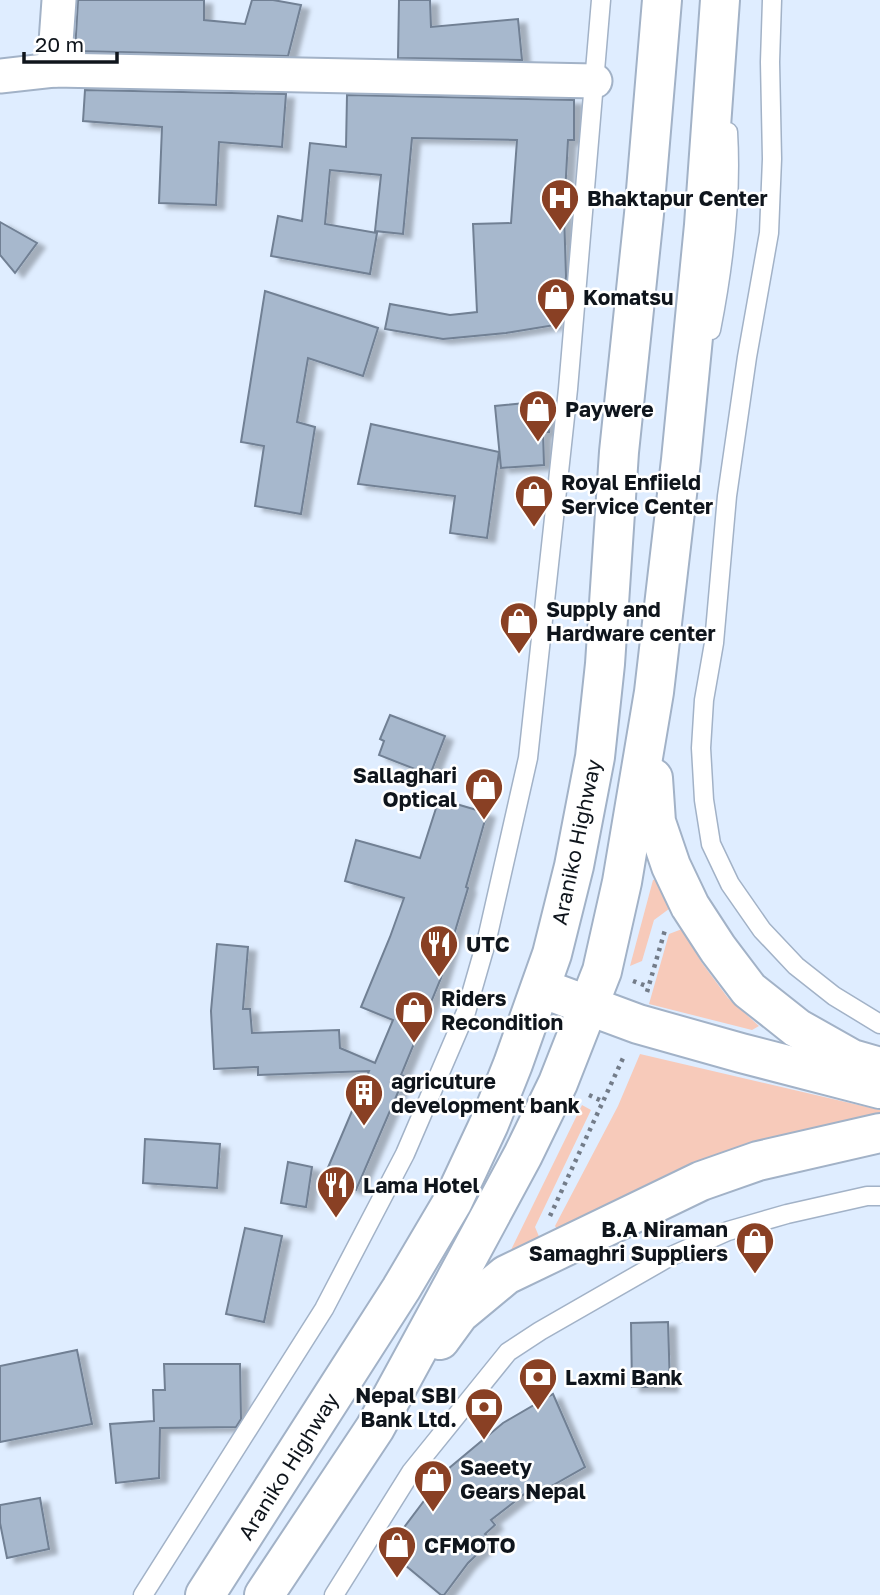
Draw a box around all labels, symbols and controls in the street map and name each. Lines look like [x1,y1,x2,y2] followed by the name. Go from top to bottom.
[24,21,117,65] scale bar
[35,31,84,57] text: 20 m
[539,177,581,232] hospital icon: Bhaktapur Center
[587,185,768,211] place label: Bhaktapur Center
[535,276,577,331] shop icon: Komatsu
[583,284,674,310] place label: Komatsu
[517,388,559,443] shop icon: Paywere
[565,396,654,422] place label: Paywere
[561,469,713,519] place label: Royal Enfiield Service Center
[513,473,555,528] shop icon: Royal Enfiield Service Center
[546,596,716,646] place label: Supply and Hardware center
[498,600,540,655] shop icon: Supply and Hardware center
[546,757,606,927] street label: Araniko Highway
[353,762,457,812] place label: Sallaghari Optical
[463,766,505,821] shop icon: Sallaghari Optical
[418,923,460,978] restaurant icon: UTC
[466,931,510,957] place label: UTC
[441,985,563,1035] place label: Riders Recondition
[393,989,435,1044] shop icon: Riders Recondition
[391,1068,580,1118] place label: agricuture development bank
[343,1072,385,1127] building icon: agricuture development bank
[315,1164,357,1219] restaurant icon: Lama Hotel
[363,1172,479,1198] place label: Lama Hotel
[529,1216,728,1266] place label: B.A Niraman Samaghri Suppliers
[734,1220,776,1275] shop icon: B.A Niraman Samaghri Suppliers
[517,1356,559,1411] bank icon: Laxmi Bank
[565,1364,683,1390] place label: Laxmi Bank
[355,1382,457,1432] place label: Nepal SBI Bank Ltd.
[463,1386,505,1441] bank icon: Nepal SBI Bank Ltd.
[232,1387,344,1544] street label: Araniko Highway
[460,1454,586,1504] place label: Saeety Gears Nepal
[412,1458,454,1513] shop icon: Saeety Gears Nepal
[376,1524,418,1579] shop icon: CFMOTO
[424,1532,516,1558] place label: CFMOTO

